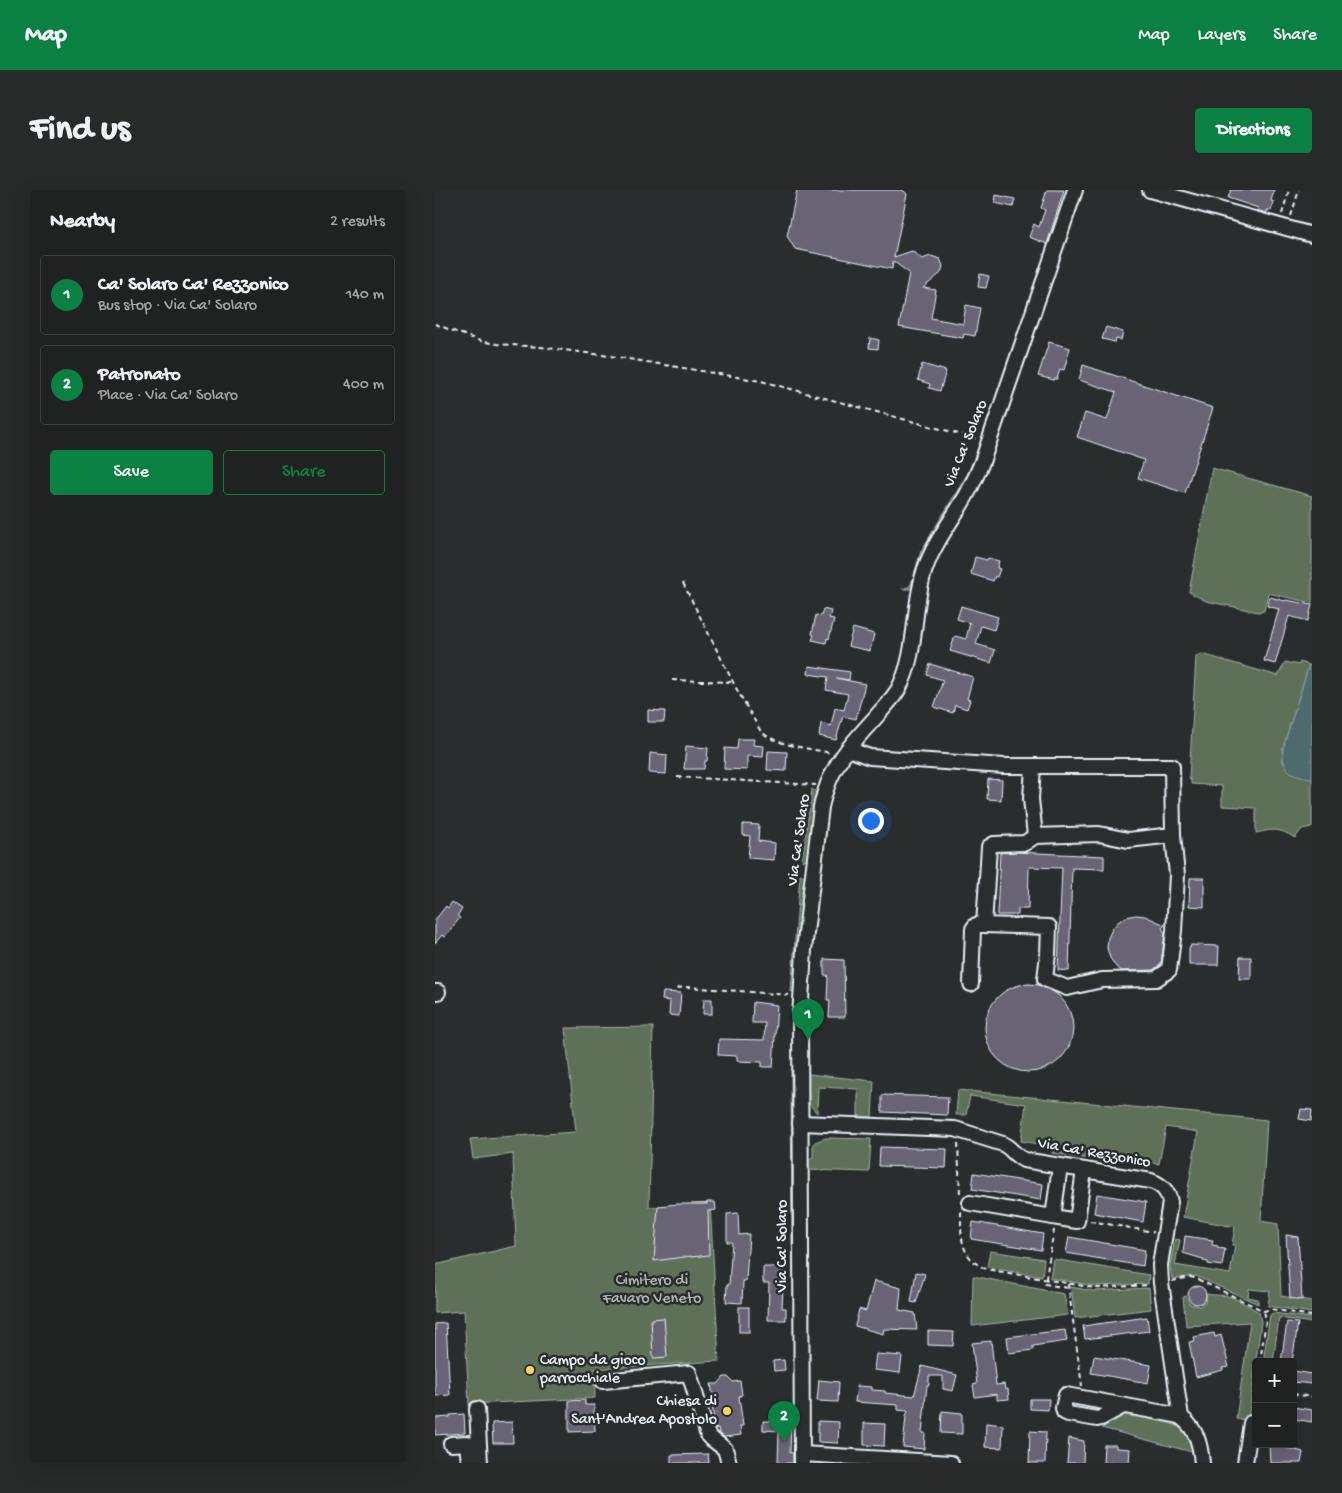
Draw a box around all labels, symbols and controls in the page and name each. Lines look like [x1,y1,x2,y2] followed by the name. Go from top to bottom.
[25,21,67,50] text: Map
[1138,25,1170,46] text: Map
[1198,25,1245,46] text: Layers
[1273,25,1317,46] text: Share
[1195,108,1312,153] button: Directions
[30,110,130,151] text: Find us
[50,210,115,235] text: Nearby
[330,213,385,232] text: 2 results
[98,274,289,297] text: Ca' Solaro Ca' Rezzonico
[64,286,70,305] text: 1
[346,286,384,305] text: 140 m
[98,297,257,316] text: Bus stop · Via Ca' Solaro
[98,364,181,387] text: Patronato
[63,376,71,395] text: 2
[343,376,384,395] text: 400 m
[98,387,238,406] text: Place · Via Ca' Solaro
[940,398,993,491] street label: Via Ca' Solaro
[50,450,213,495] button: Save
[223,450,385,495] button: Share
[784,793,816,888] street label: Via Ca' Solaro
[858,808,884,834] your location
[792,999,824,1040] pin: 1
[1035,1135,1152,1173] street label: Via Ca' Rezzonico
[774,1200,793,1293] street label: Via Ca' Solaro
[602,1272,701,1309] park label: Cimitero di Favaro Veneto
[539,1352,646,1389] place label: Campo da gioco parrocchiale
[1252,1358,1297,1448] map controls
[1252,1358,1297,1403] button: +
[524,1364,536,1376] marker: Campo da gioco parrocchiale
[571,1393,717,1430] place label: Chiesa di Sant'Andrea Apostolo
[768,1401,800,1442] pin: 2
[1252,1403,1297,1448] button: −
[721,1405,733,1417] marker: Chiesa di Sant'Andrea Apostolo

